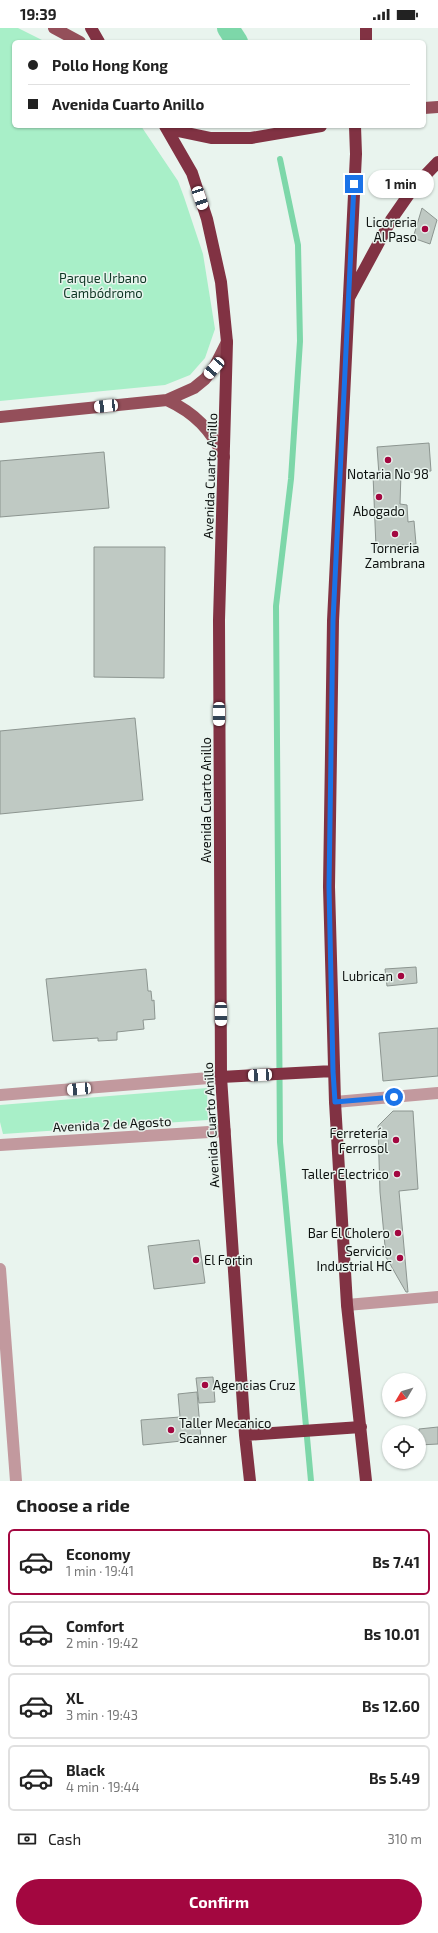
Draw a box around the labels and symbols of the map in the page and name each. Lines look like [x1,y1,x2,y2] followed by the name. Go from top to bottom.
[368,170,434,198] callout: 1 min
[345,175,363,193] route end
[190,185,210,211] car
[366,214,417,245] place label: Licoreria Al Paso
[420,224,430,234] marker: Licoreria Al Paso
[59,270,147,301] park label: Parque Urbano Cambódromo
[202,355,226,381] car
[93,399,119,413] car
[200,413,220,539] street label: Avenida Cuarto Anillo
[383,455,393,465] marker: Notaria No 98
[347,466,429,482] place label: Notaria No 98
[374,492,384,502] marker: Abogado
[353,503,405,519] place label: Abogado
[390,529,400,539] marker: Torneria Zambrana
[365,540,425,571] place label: Torneria Zambrana
[213,702,225,726] car
[198,737,214,863] street label: Avenida Cuarto Anillo
[342,968,393,984] place label: Lubrican
[396,971,406,981] marker: Lubrican
[215,1002,227,1026] car
[200,1062,222,1188] street label: Avenida Cuarto Anillo
[248,1068,272,1082] car
[67,1082,91,1096] car
[385,1088,403,1106] route start
[52,1113,172,1135] street label: Avenida 2 de Agosto
[329,1125,388,1156] place label: Ferretería Ferrosol
[391,1135,401,1145] marker: Ferretería Ferrosol
[301,1166,389,1182] place label: Taller Electrico
[392,1169,402,1179] marker: Taller Electrico
[308,1225,390,1241] place label: Bar El Cholero
[393,1228,403,1238] marker: Bar El Cholero
[317,1243,392,1274] place label: Servicio Industrial HC
[204,1252,253,1268] place label: El Fortin
[395,1253,405,1263] marker: Servicio Industrial HC
[191,1255,201,1265] marker: El Fortin
[382,1373,426,1417] north arrow
[213,1377,296,1393] place label: Agencias Cruz
[200,1380,210,1390] marker: Agencias Cruz
[179,1415,271,1446] place label: Taller Mecanico Scanner
[166,1425,176,1435] marker: Taller Mecanico Scanner

